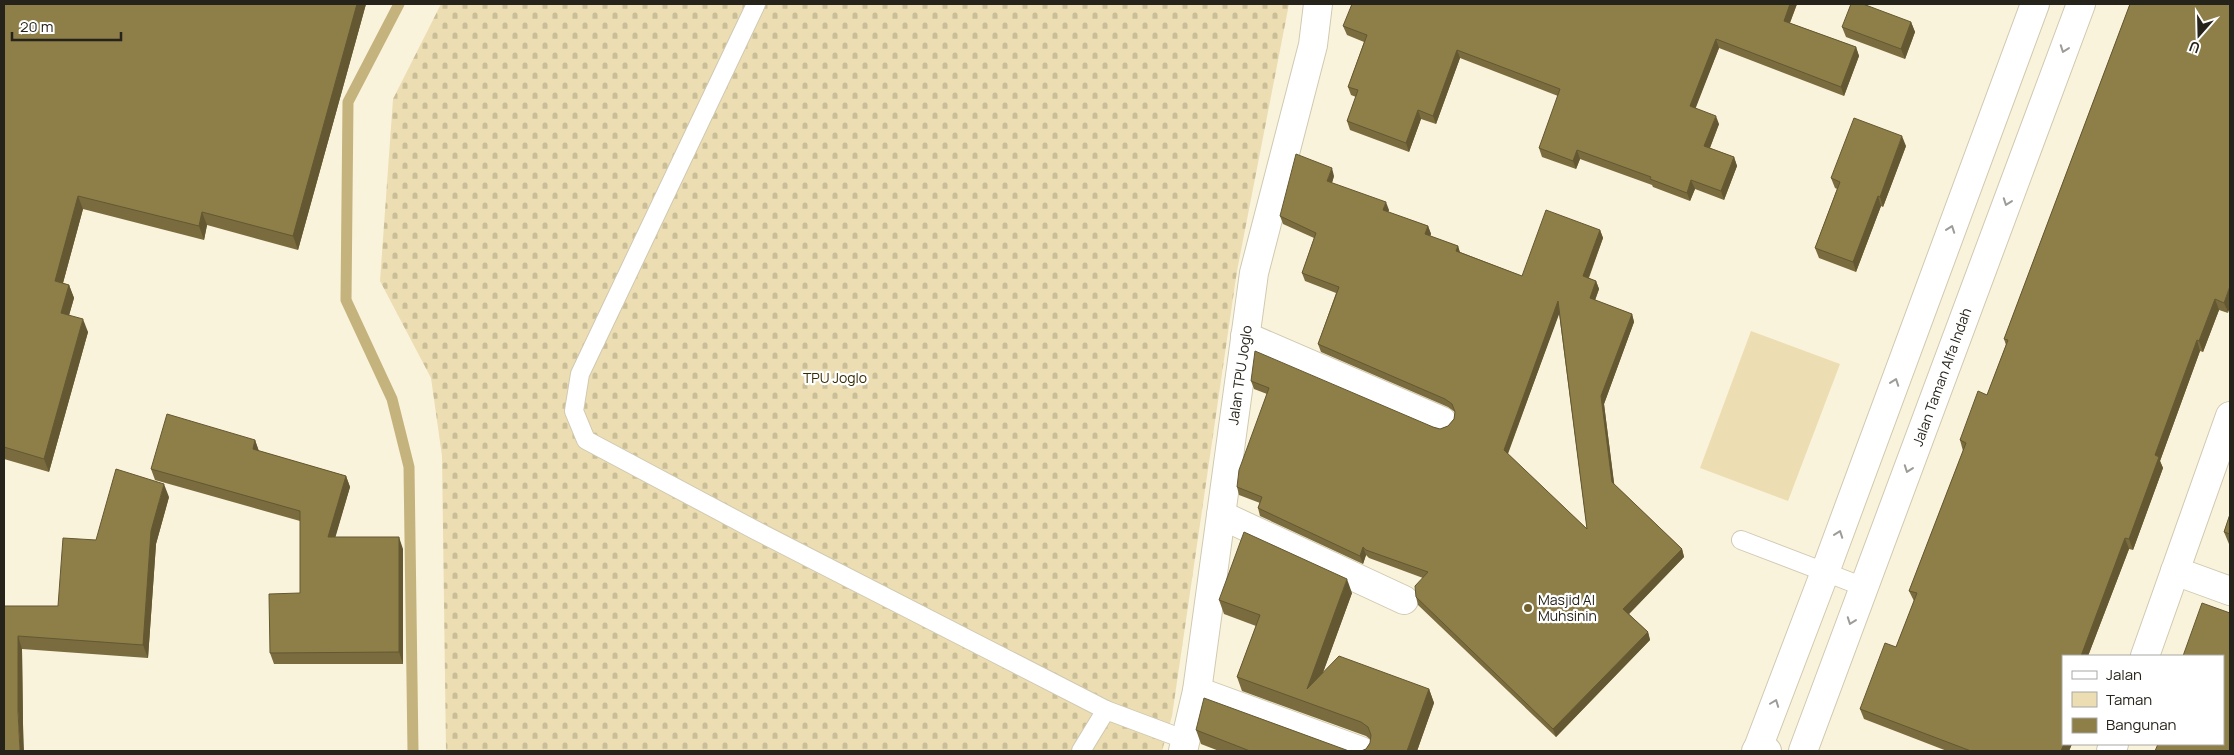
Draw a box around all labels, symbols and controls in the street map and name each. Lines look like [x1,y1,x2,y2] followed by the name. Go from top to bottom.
[12,10,121,42] scale bar
[2174,10,2224,60] north arrow
[20,16,53,37] text: 20 m
[2186,37,2202,58] text: U
[2060,45,2070,53] one-way arrow
[2003,197,2013,206] one-way arrow
[1946,226,1956,234] one-way arrow
[1908,305,1975,449] street label: Jalan Taman Alfa Indah
[1223,324,1256,426] street label: Jalan TPU Joglo
[803,368,867,387] park label: TPU Joglo
[1889,378,1899,387] one-way arrow
[1904,464,1914,473] one-way arrow
[1833,531,1843,539] one-way arrow
[1538,590,1597,625] place label: Masjid Al Muhsinin
[1522,602,1534,614] marker: Masjid Al Muhsinin
[1847,616,1857,625] one-way arrow
[2062,655,2224,745] legend
[2106,664,2142,685] text: Jalan
[2106,689,2152,710] text: Taman
[1769,699,1779,707] one-way arrow
[2106,714,2176,735] text: Bangunan

